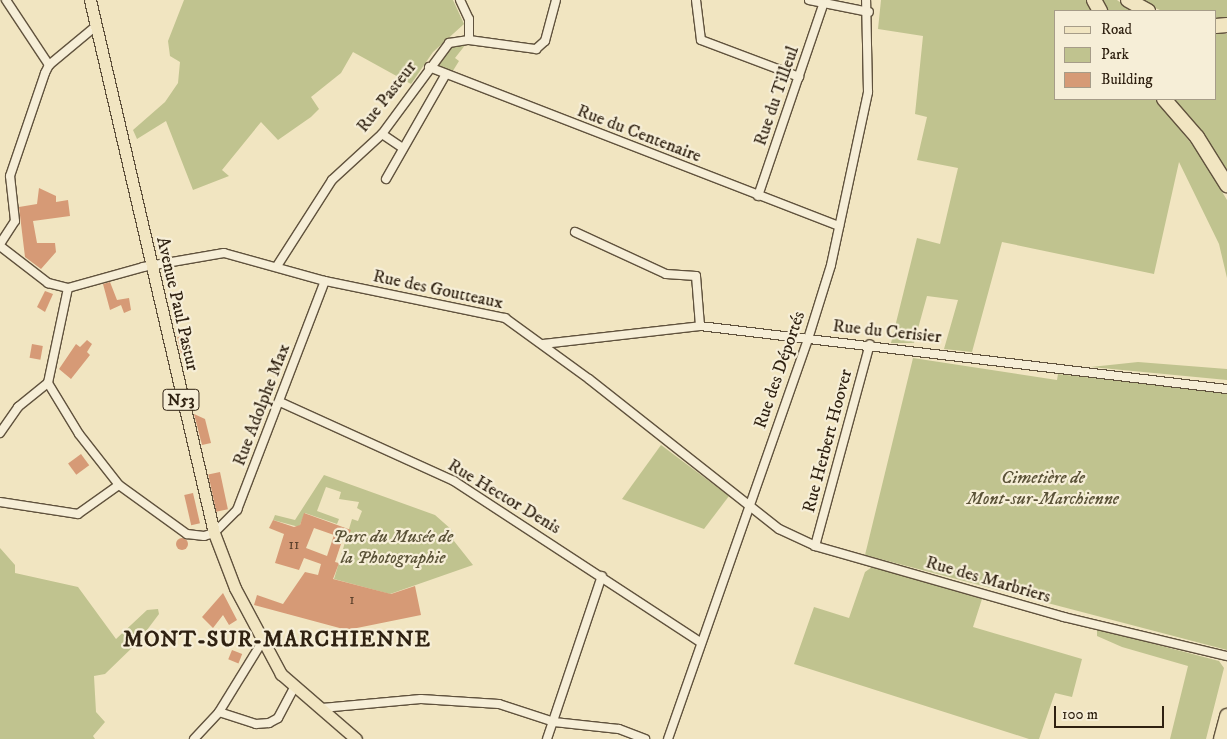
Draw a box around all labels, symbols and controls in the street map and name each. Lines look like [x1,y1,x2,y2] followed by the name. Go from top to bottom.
[1054,10,1217,100] legend
[1101,20,1132,39] text: Road
[750,43,804,149] street label: Rue du Tilleul
[1101,45,1129,64] text: Park
[352,57,422,137] street label: Rue Pasteur
[1101,70,1153,89] text: Building
[574,100,704,168] street label: Rue du Centenaire
[151,235,203,373] street label: Avenue Paul Pastur
[371,266,505,314] street label: Rue des Goutteaux
[750,308,810,432] street label: Rue des Déportés
[832,316,942,348] street label: Rue du Cerisier
[229,341,295,469] street label: Rue Adolphe Max
[798,367,858,515] street label: Rue Herbert Hoover
[162,386,200,414] road number: N53
[444,455,564,539] street label: Rue Hector Denis
[967,468,1119,510] park label: Cimetière de Mont-sur-Marchienne
[333,527,453,570] park label: Parc du Musée de la Photographie
[288,536,300,554] house number: 11
[923,552,1053,608] street label: Rue des Marbriers
[349,591,355,609] house number: 1
[121,627,433,653] district label: MONT-SUR-MARCHIENNE
[1057,696,1167,728] scale bar
[1062,705,1098,724] text: 100 m

